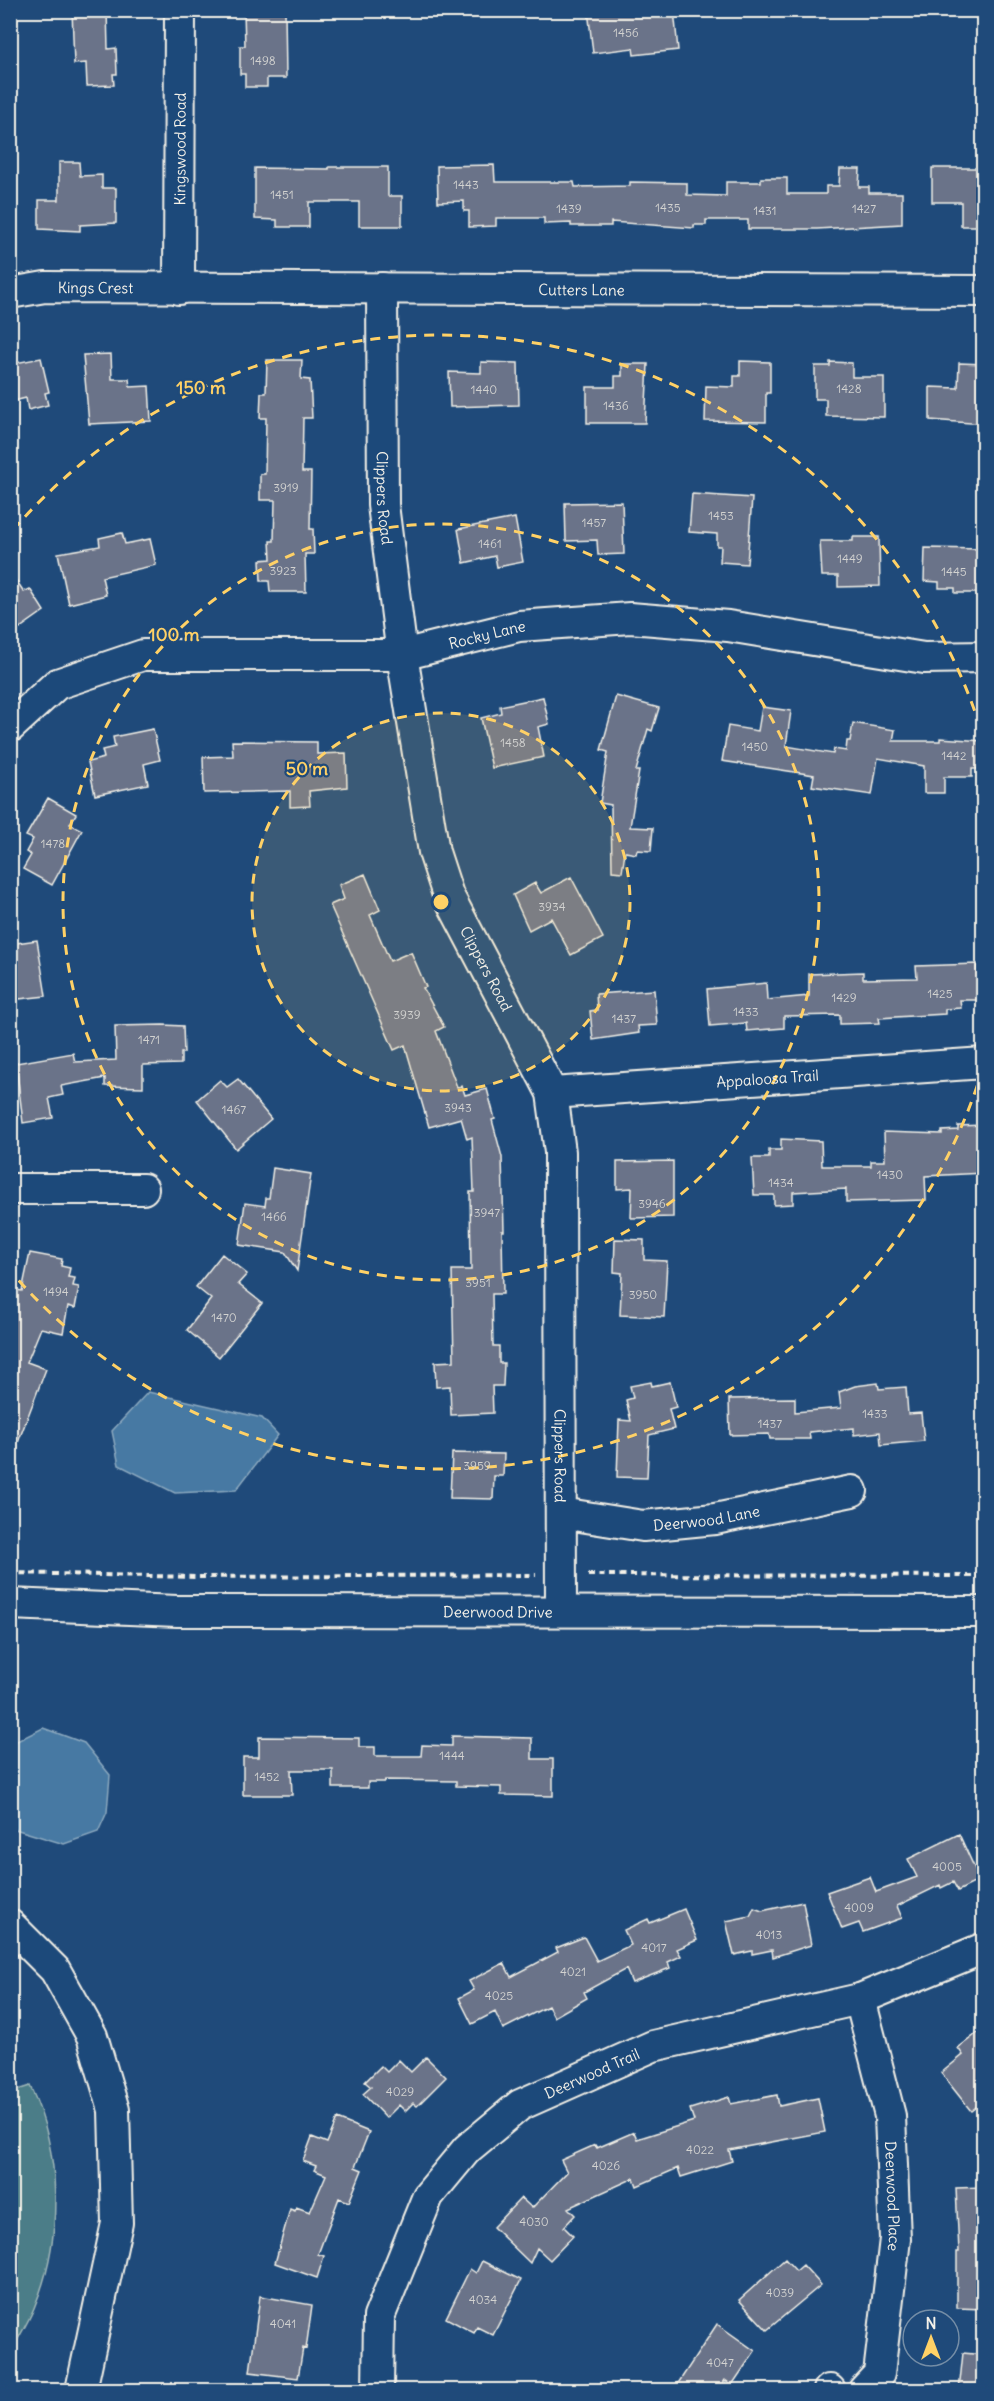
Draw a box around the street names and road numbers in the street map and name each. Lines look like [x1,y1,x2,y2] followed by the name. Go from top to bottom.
[170,92,189,205] street label: Kingswood Road
[58,278,133,297] street label: Kings Crest
[538,280,625,299] street label: Cutters Lane
[373,451,397,546] street label: Clippers Road
[446,616,526,653] street label: Rocky Lane
[456,923,517,1014] street label: Clippers Road
[716,1065,819,1091] street label: Appaloosa Trail
[551,1409,570,1503] street label: Clippers Road
[652,1501,761,1534] street label: Deerwood Lane
[443,1602,553,1621] street label: Deerwood Drive
[541,2044,642,2103] street label: Deerwood Trail
[882,2141,905,2252] street label: Deerwood Place

